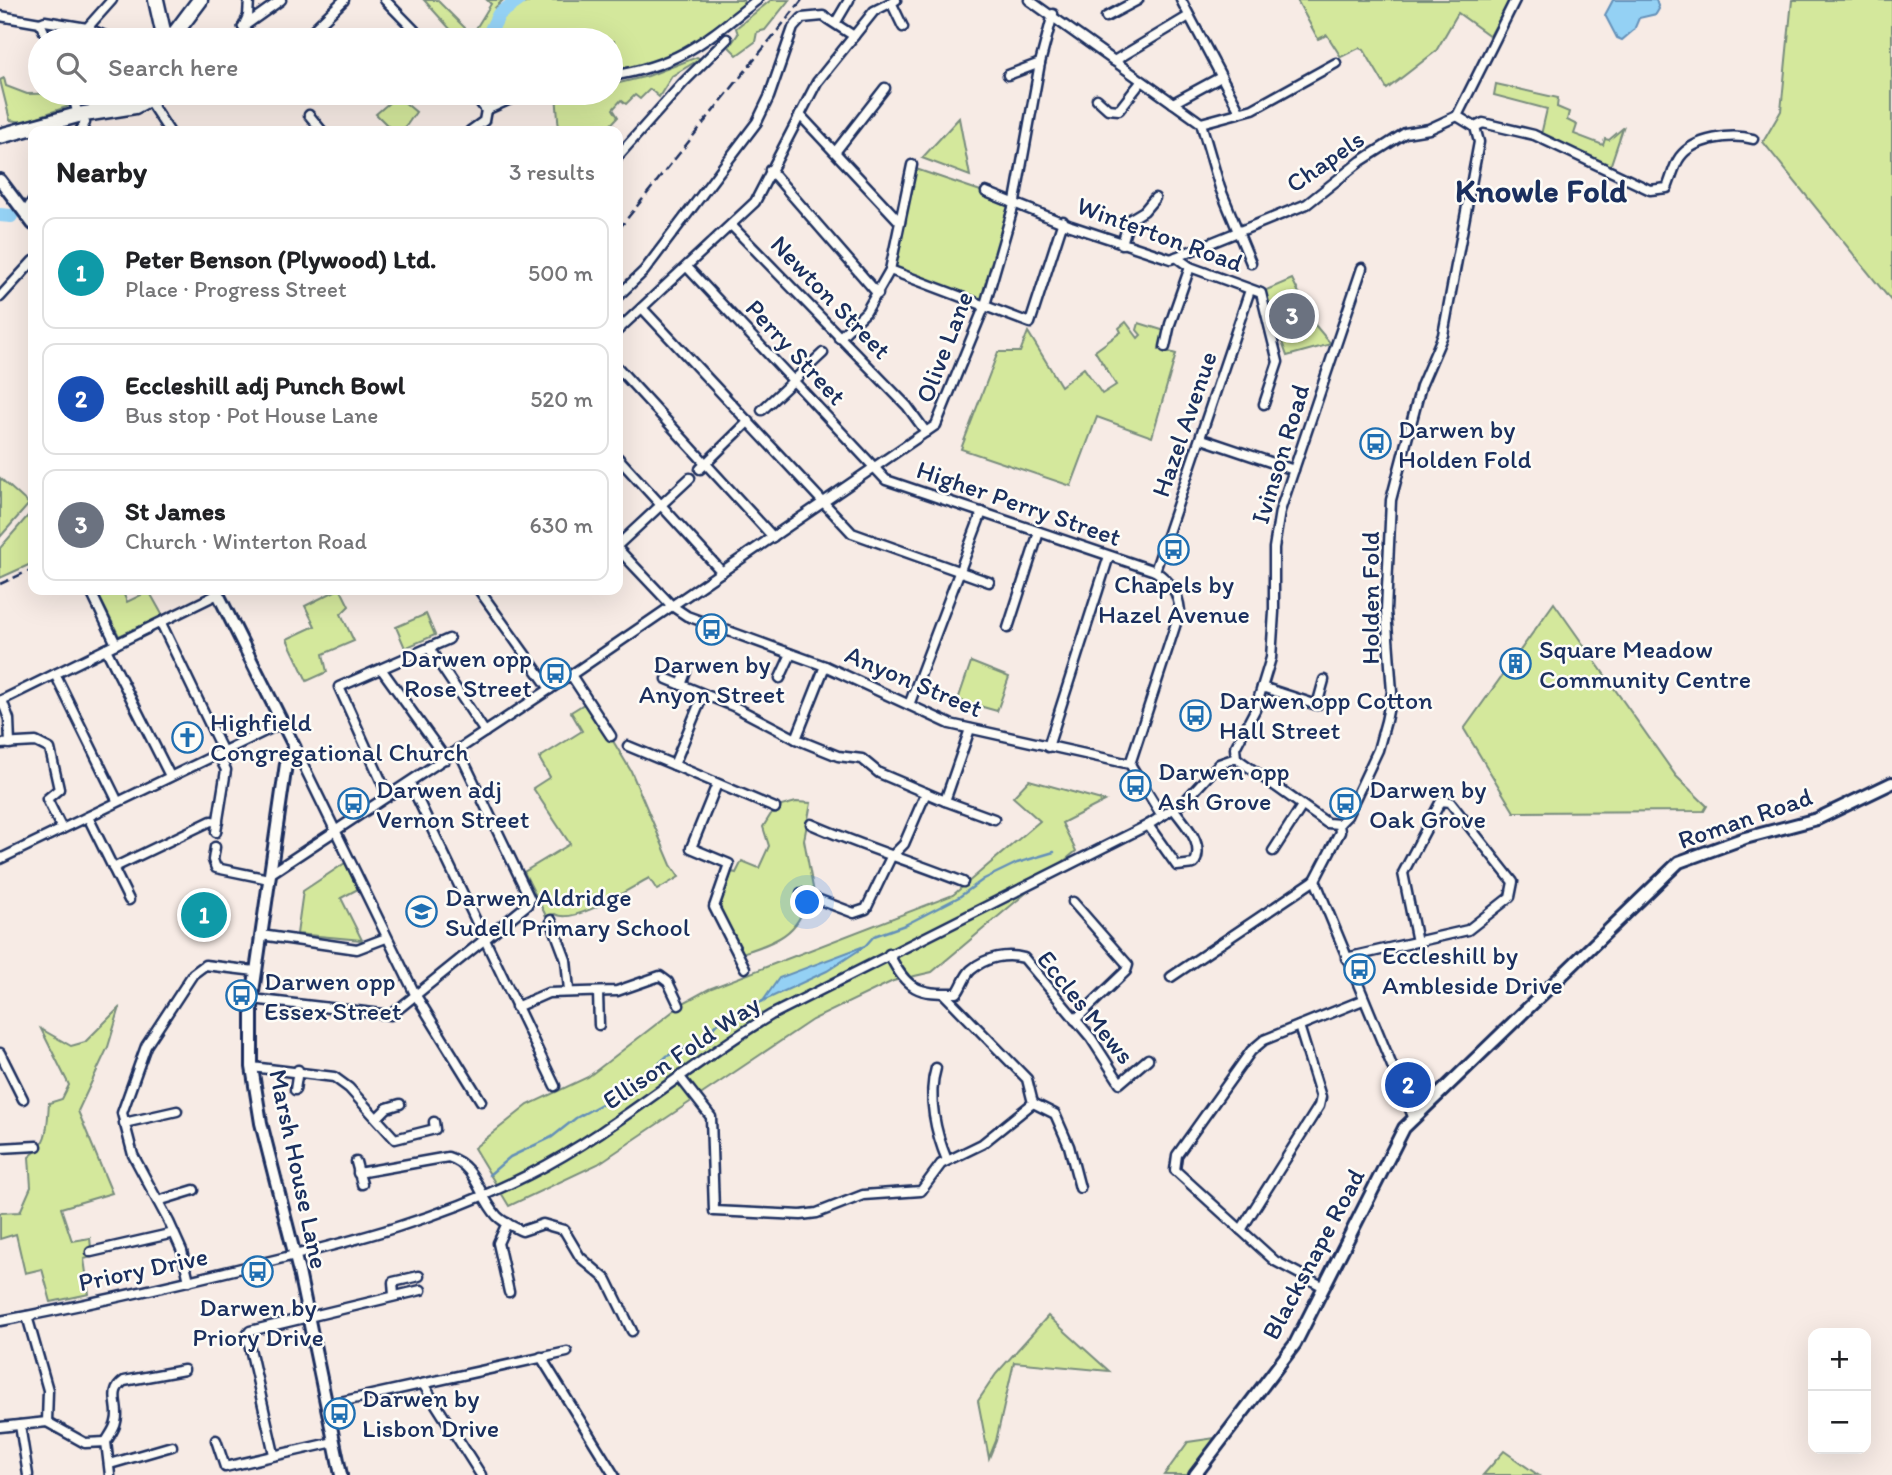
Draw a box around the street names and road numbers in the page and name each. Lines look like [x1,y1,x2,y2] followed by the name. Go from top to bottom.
[1280,123,1370,199] street label: Chapels
[1073,189,1247,279] street label: Winterton Road
[764,228,898,366] street label: Newton Street
[908,287,980,407] street label: Olive Lane
[739,292,853,412] street label: Perry Street
[1144,347,1224,501] street label: Hazel Avenue
[1244,380,1316,528] street label: Ivinson Road
[913,453,1126,553] street label: Higher Perry Street
[1354,531,1386,665] street label: Holden Fold
[840,638,988,724] street label: Anyon Street
[1673,780,1817,856] street label: Roman Road
[1030,943,1142,1071] street label: Eccles Mews
[596,988,766,1116] street label: Ellison Fold Way
[262,1066,336,1272] street label: Marsh House Lane
[1254,1162,1372,1345] street label: Blacksnape Road
[75,1240,211,1298] street label: Priory Drive

